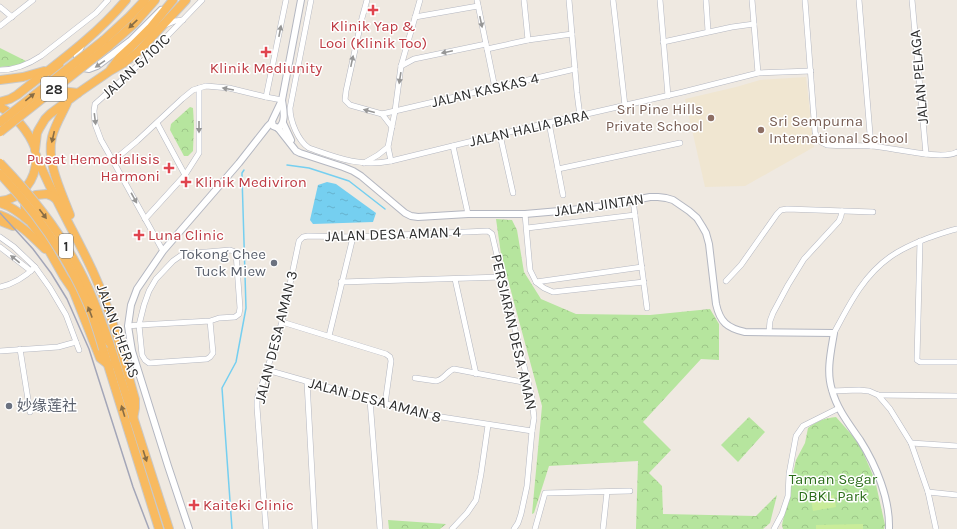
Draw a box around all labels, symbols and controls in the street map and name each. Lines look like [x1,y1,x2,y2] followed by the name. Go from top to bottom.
[367,4,379,16] marker: Klinik Yap & Looi (Klinik Too)
[479,16,485,28] one-way arrow
[319,17,427,52] place label: Klinik Yap & Looi (Klinik Too)
[128,19,138,29] one-way arrow
[277,25,283,38] one-way arrow
[906,29,932,125] street label: JALAN PELAGA
[98,30,174,102] street label: JALAN 5/101C
[260,46,272,58] marker: Klinik Mediunity
[441,50,454,56] one-way arrow
[350,55,356,68] one-way arrow
[210,59,322,77] place label: Klinik Mediunity
[95,60,105,68] one-way arrow
[430,69,541,111] street label: JALAN KASKAS 4
[396,72,402,84] one-way arrow
[41,77,67,101] road number: 28
[222,86,234,92] one-way arrow
[25,93,36,101] one-way arrow
[606,100,703,135] place label: Sri Pine Hills Private School
[468,105,591,150] street label: JALAN HALIA BARA
[363,107,375,113] one-way arrow
[769,112,908,147] place label: Sri Sempurna International School
[92,113,98,125] one-way arrow
[706,113,716,123] marker: Sri Pine Hills Private School
[196,121,202,134] one-way arrow
[756,125,766,135] marker: Sri Sempurna International School
[49,131,55,143] one-way arrow
[27,150,160,185] place label: Pusat Hemodialisis Harmoni
[163,162,175,174] marker: Pusat Hemodialisis Harmoni
[195,173,307,191] place label: Klinik Mediviron
[180,176,192,188] marker: Klinik Mediviron
[553,190,645,220] street label: JALAN JINTAN
[131,192,137,204] one-way arrow
[39,208,47,219] one-way arrow
[325,223,462,245] street label: JALAN DESA AMAN 4
[148,226,224,244] place label: Luna Clinic
[133,229,145,241] marker: Luna Clinic
[59,234,73,258] road number: 1
[180,245,266,280] place label: Tokong Chee Tuck Miew
[487,252,541,412] street label: PERSIARAN DESA AMAN
[10,255,21,263] one-way arrow
[269,258,279,268] marker: Tokong Chee Tuck Miew
[251,269,301,405] street label: JALAN DESA AMAN 3
[93,282,143,380] street label: JALAN CHERAS
[87,305,93,317] one-way arrow
[307,374,443,426] street label: JALAN DESA AMAN 8
[17,397,77,415] place label: 妙缘莲社
[4,401,14,411] marker: 妙缘莲社
[120,405,126,417] one-way arrow
[142,451,148,463] one-way arrow
[789,470,878,505] park label: Taman Segar DBKL Park
[203,496,294,514] place label: Kaiteki Clinic
[188,499,200,511] marker: Kaiteki Clinic

